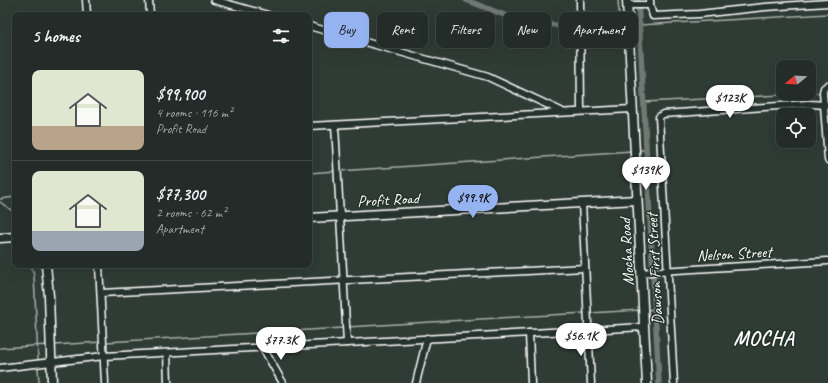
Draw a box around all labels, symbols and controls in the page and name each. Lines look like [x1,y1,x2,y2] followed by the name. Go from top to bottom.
[324,12,369,48] chip: Buy
[377,12,428,48] chip: Rent
[436,12,495,48] chip: Filters
[503,12,551,48] chip: New
[559,12,638,48] chip: Apartment
[270,25,292,47] icon: filters
[32,26,80,47] text: 5 homes
[776,60,816,100] north arrow
[776,60,816,148] map controls
[156,84,205,105] text: $99,900
[702,85,758,119] pin: $123K
[64,86,112,134] icon: home
[715,90,745,106] text: $123K
[156,105,232,121] text: 4 rooms · 116 m²
[776,108,816,148] button: locate
[156,121,206,137] text: Profit Road
[618,157,674,191] pin: $139K
[631,162,661,178] text: $139K
[156,184,205,205] text: $77,300
[440,185,506,219] pin: $99.9K
[64,187,112,235] icon: home
[357,188,422,212] street label: Profit Road
[457,190,489,206] text: $99.9K
[156,205,226,221] text: 2 rooms · 62 m²
[642,210,668,325] street label: Dawson First Street
[615,215,639,286] street label: Mocha Road
[156,221,204,237] text: Apartment
[696,242,775,266] street label: Nelson Street
[548,323,614,357] pin: $56.1K
[734,326,795,351] district label: MOCHA
[248,327,314,361] pin: $77.3K
[565,328,597,344] text: $56.1K
[265,332,297,348] text: $77.3K

